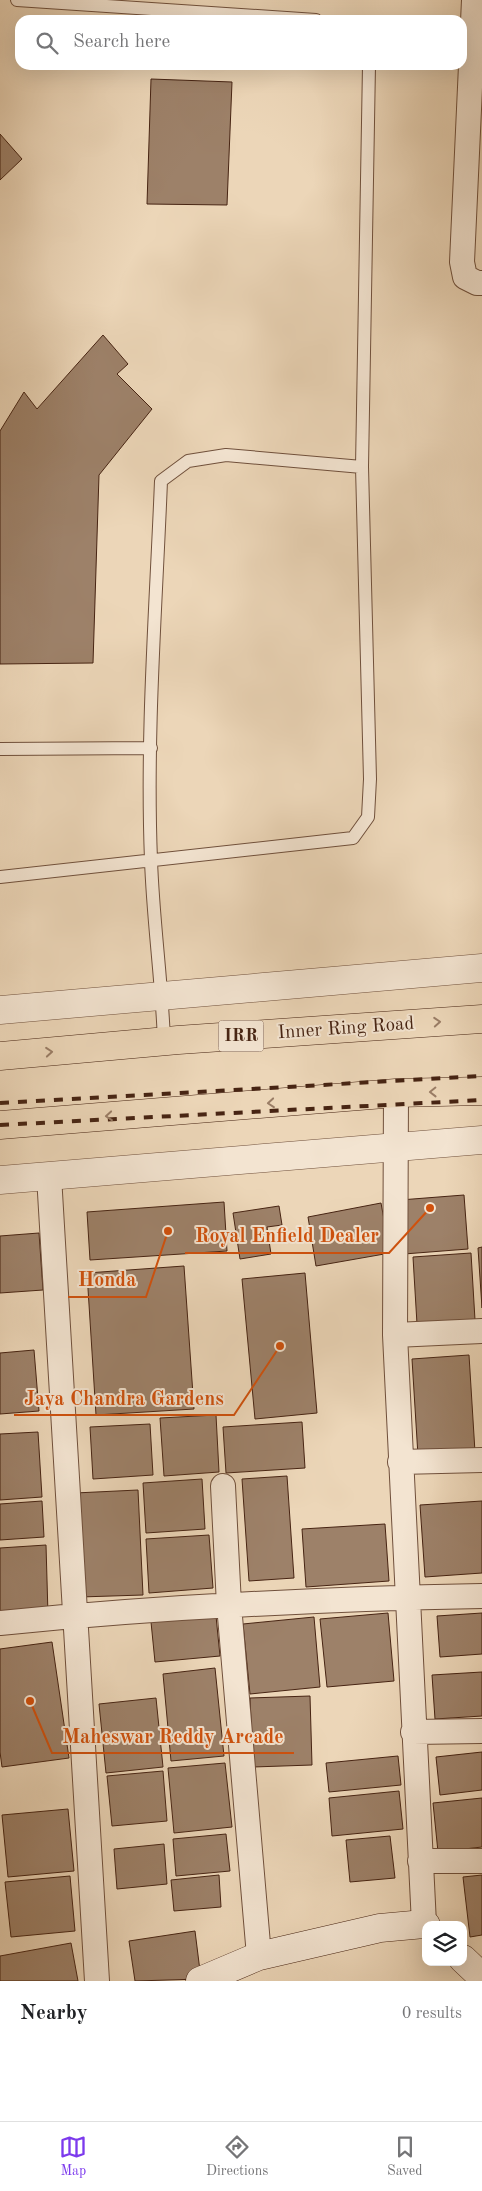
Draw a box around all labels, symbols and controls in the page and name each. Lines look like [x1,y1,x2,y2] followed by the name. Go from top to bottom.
[15,15,467,70] search box
[33,29,61,57] icon: search
[73,33,170,52] text: Search here
[277,1015,415,1043] street label: Inner Ring Road
[434,1017,442,1028] one-way arrow
[218,1020,264,1052] road number: IRR
[45,1047,53,1058] one-way arrow
[429,1087,437,1097] one-way arrow
[267,1097,275,1108] one-way arrow
[105,1110,113,1121] one-way arrow
[185,1218,389,1253] callout: Royal Enfield Dealer
[195,1227,379,1247] text: Royal Enfield Dealer
[68,1262,146,1297] callout: Honda
[78,1271,136,1291] text: Honda
[14,1380,234,1415] callout: Jaya Chandra Gardens
[24,1390,224,1410] text: Jaya Chandra Gardens
[52,1718,294,1753] callout: Maheswar Reddy Arcade
[62,1728,284,1748] text: Maheswar Reddy Arcade
[422,1921,467,1966] map controls
[422,1921,467,1966] button: layers
[20,2003,88,2024] text: Nearby
[402,2006,462,2022] text: 0 results
[59,2133,87,2180] tab: Map
[206,2133,268,2180] tab: Directions
[387,2133,423,2180] tab: Saved

